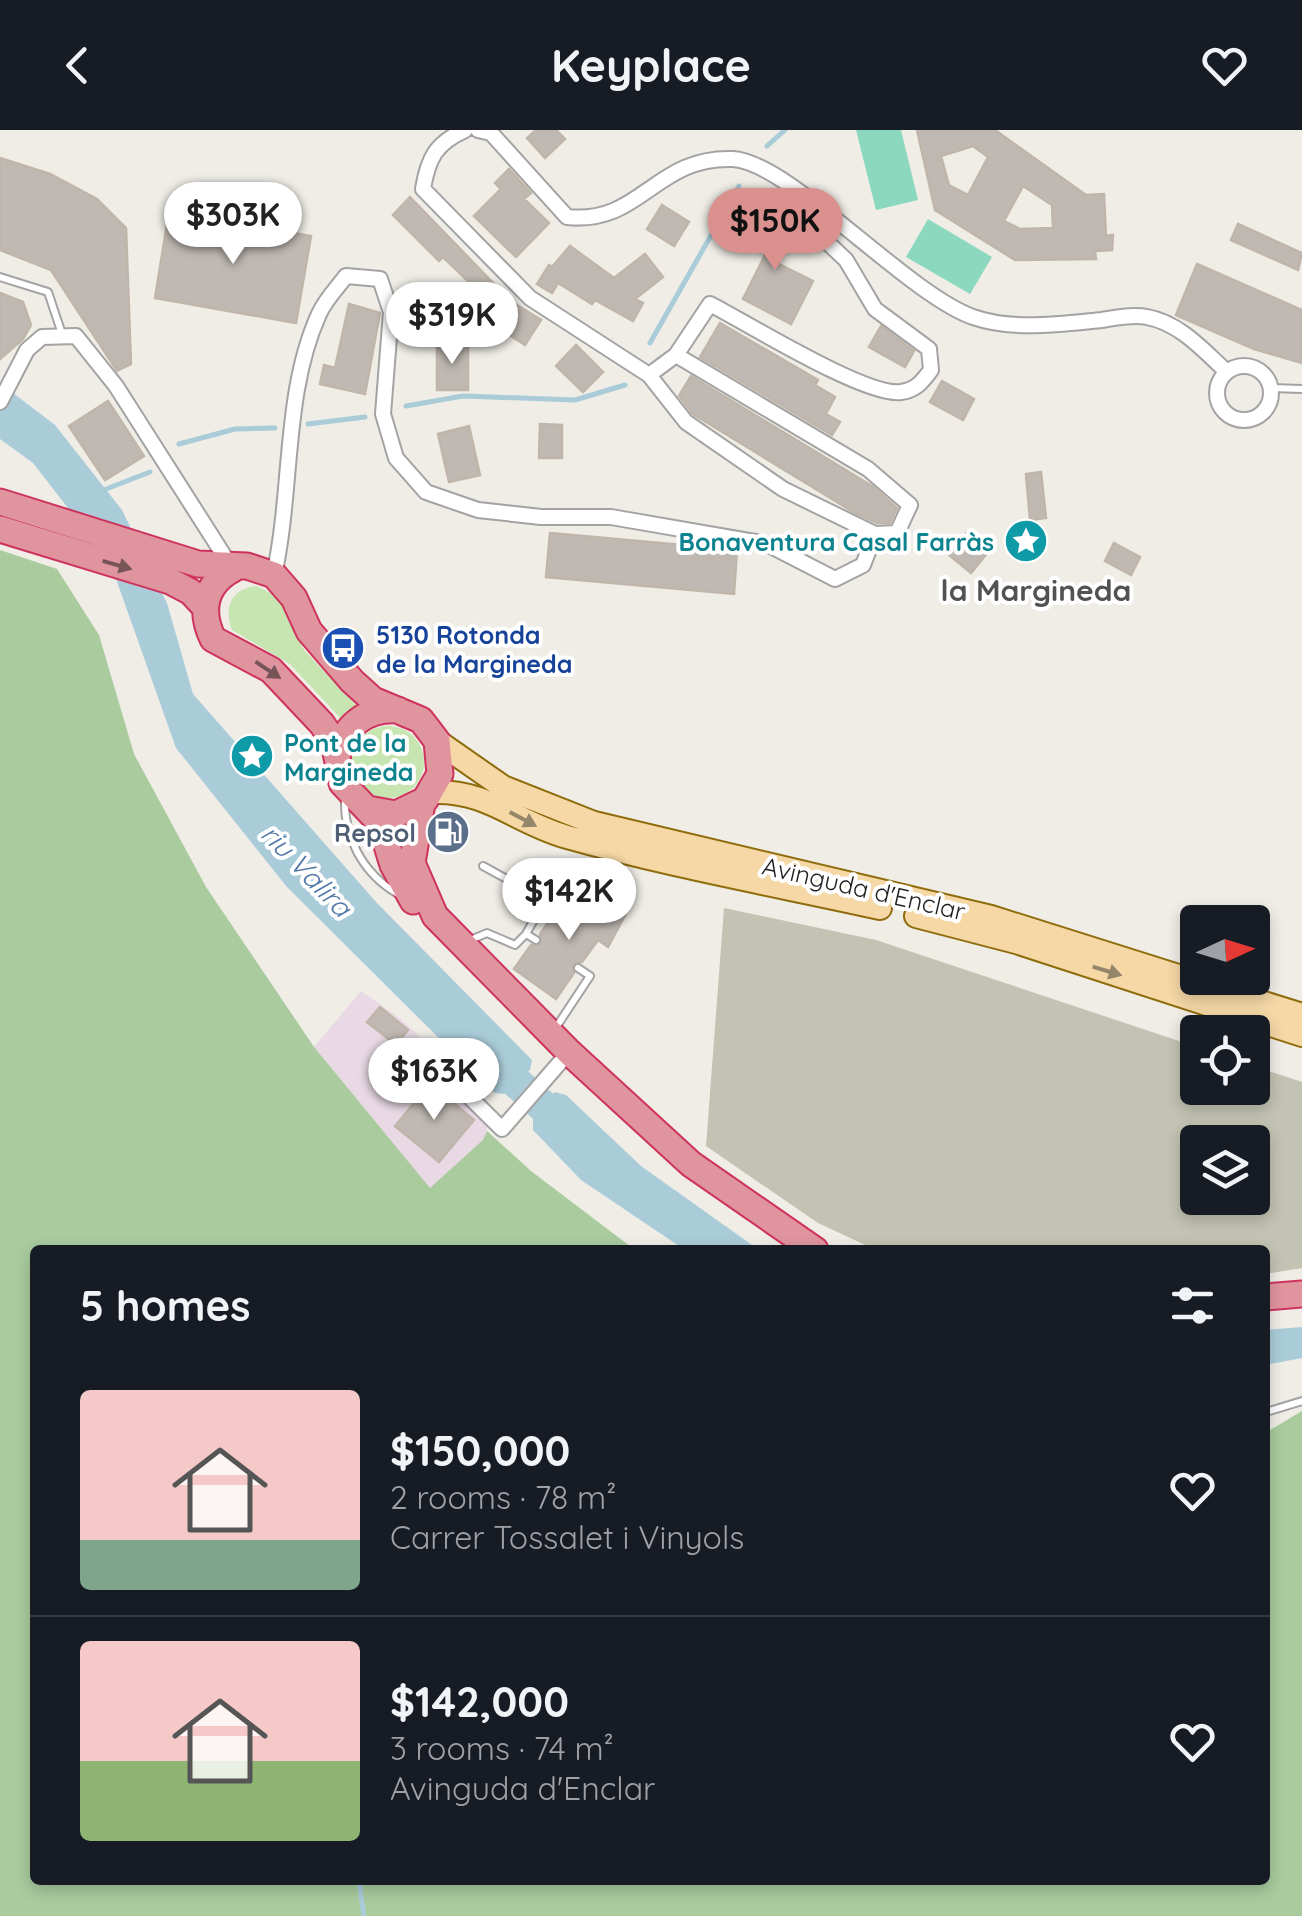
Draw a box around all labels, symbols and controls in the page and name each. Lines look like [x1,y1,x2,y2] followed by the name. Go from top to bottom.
[551,37,751,93] text: Keyplace
[50,38,105,93] icon: back
[1197,38,1252,93] icon: heart
[163,182,303,267] pin: $303K
[705,188,845,273] pin: $150K
[186,194,280,234] text: $303K
[730,200,820,240] text: $150K
[382,282,522,367] pin: $319K
[408,294,496,334] text: $319K
[1003,518,1049,564] place icon: Bonaventura Casal Farràs
[679,526,994,557] place label: Bonaventura Casal Farràs
[102,558,133,573] one-way arrow
[941,571,1131,609] district label: la Margineda
[376,619,572,679] place label: 5130 Rotonda de la Margineda
[320,625,366,671] bus stop icon: 5130 Rotonda de la Margineda
[255,660,281,679] one-way arrow
[284,727,414,787] place label: Pont de la Margineda
[229,733,275,779] place icon: Pont de la Margineda
[425,809,471,855] fuel station icon: Repsol
[508,811,537,828] one-way arrow
[254,816,361,925] water label: riu Valira
[334,817,416,848] place label: Repsol
[759,850,969,927] street label: Avinguda d'Enclar
[499,858,639,943] pin: $142K
[524,870,614,910] text: $142K
[1180,905,1270,995] north arrow
[1180,905,1270,1215] map controls
[1093,964,1123,979] one-way arrow
[1180,1015,1270,1105] button: locate
[364,1038,504,1123] pin: $163K
[390,1050,478,1090] text: $163K
[1180,1125,1270,1215] button: layers
[1165,1278,1220,1333] icon: filters
[80,1279,251,1332] text: 5 homes
[390,1424,570,1477] text: $150,000
[160,1430,280,1550] icon: home
[1165,1463,1220,1518] icon: heart
[390,1477,616,1517] text: 2 rooms · 78 m²
[390,1517,744,1557] text: Carrer Tossalet i Vinyols
[390,1675,569,1728] text: $142,000
[160,1681,280,1801] icon: home
[1165,1714,1220,1769] icon: heart
[390,1728,614,1768] text: 3 rooms · 74 m²
[390,1768,655,1808] text: Avinguda d'Enclar

